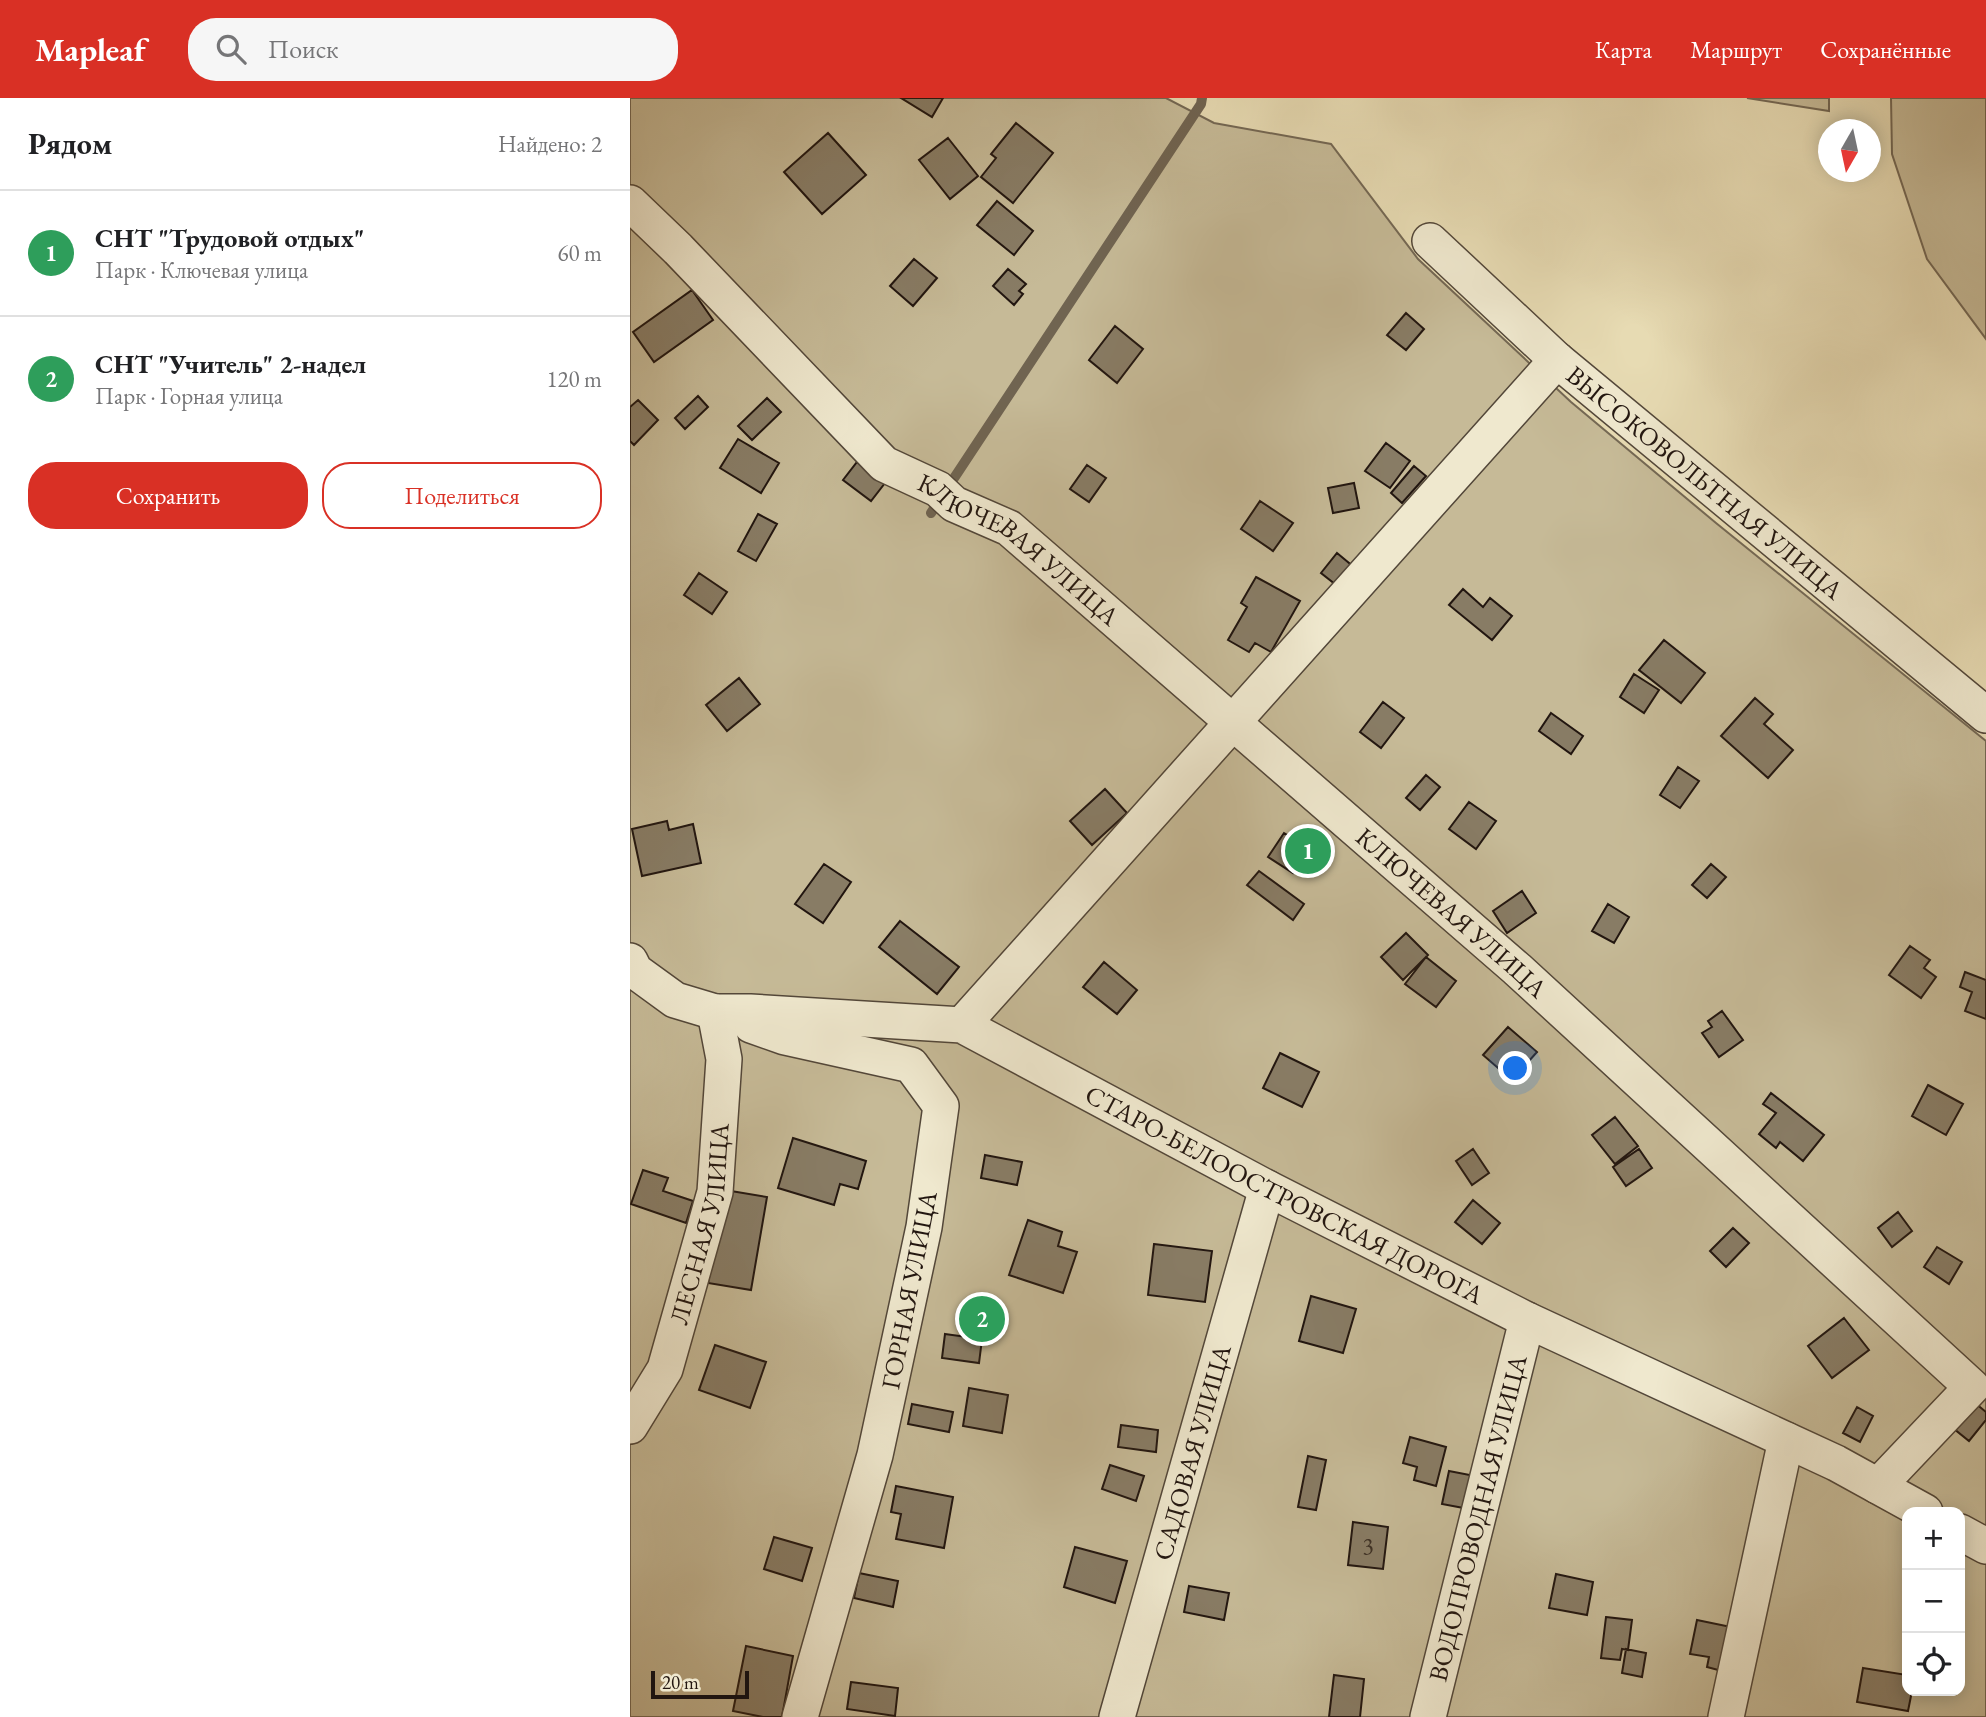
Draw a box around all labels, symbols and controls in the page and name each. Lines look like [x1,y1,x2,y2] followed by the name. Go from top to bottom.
[188,18,678,81] search box
[35,28,146,71] text: Mapleaf
[212,30,250,68] icon: search
[268,32,338,66] text: Поиск
[1595,34,1652,65] text: Карта
[1690,34,1782,65] text: Маршрут
[1820,34,1951,65] text: Сохранённые
[1818,119,1881,182] north arrow
[28,124,112,163] text: Рядом
[498,129,602,159] text: Найдено: 2
[95,221,364,255] text: СНТ "Трудовой отдых"
[45,238,57,268] text: 1
[557,238,602,268] text: 60 m
[95,255,308,285] text: Парк · Ключевая улица
[95,347,366,381] text: СНТ "Учитель" 2-надел
[1559,358,1851,607] street label: ВЫСОКОВОЛЬТНАЯ УЛИЦА
[45,364,57,394] text: 2
[546,364,602,394] text: 120 m
[95,381,283,411] text: Парк · Горная улица
[28,462,308,529] button: Сохранить
[322,462,602,529] button: Поделиться
[912,465,1127,634] street label: КЛЮЧЕВАЯ УЛИЦА
[1349,820,1555,1006] street label: КЛЮЧЕВАЯ УЛИЦА
[1285,825,1331,877] pin: 1
[1498,1051,1532,1085] your location
[1079,1077,1490,1313] street label: СТАРО-БЕЛООСТРОВСКАЯ ДОРОГА
[661,1121,737,1328] street label: ЛЕСНАЯ УЛИЦА
[873,1187,945,1392] street label: ГОРНАЯ УЛИЦА
[959,1293,1005,1345] pin: 2
[1145,1340,1239,1564] street label: САДОВАЯ УЛИЦА
[1421,1350,1535,1685] street label: ВОДОПРОВОДНАЯ УЛИЦА
[1902,1507,1965,1696] map controls
[1902,1507,1965,1570] button: +
[1362,1531,1374,1561] house number: 3
[1902,1570,1965,1633] button: −
[1902,1633,1965,1696] button: locate
[651,1668,749,1700] scale bar
[662,1670,699,1695] text: 20 m

